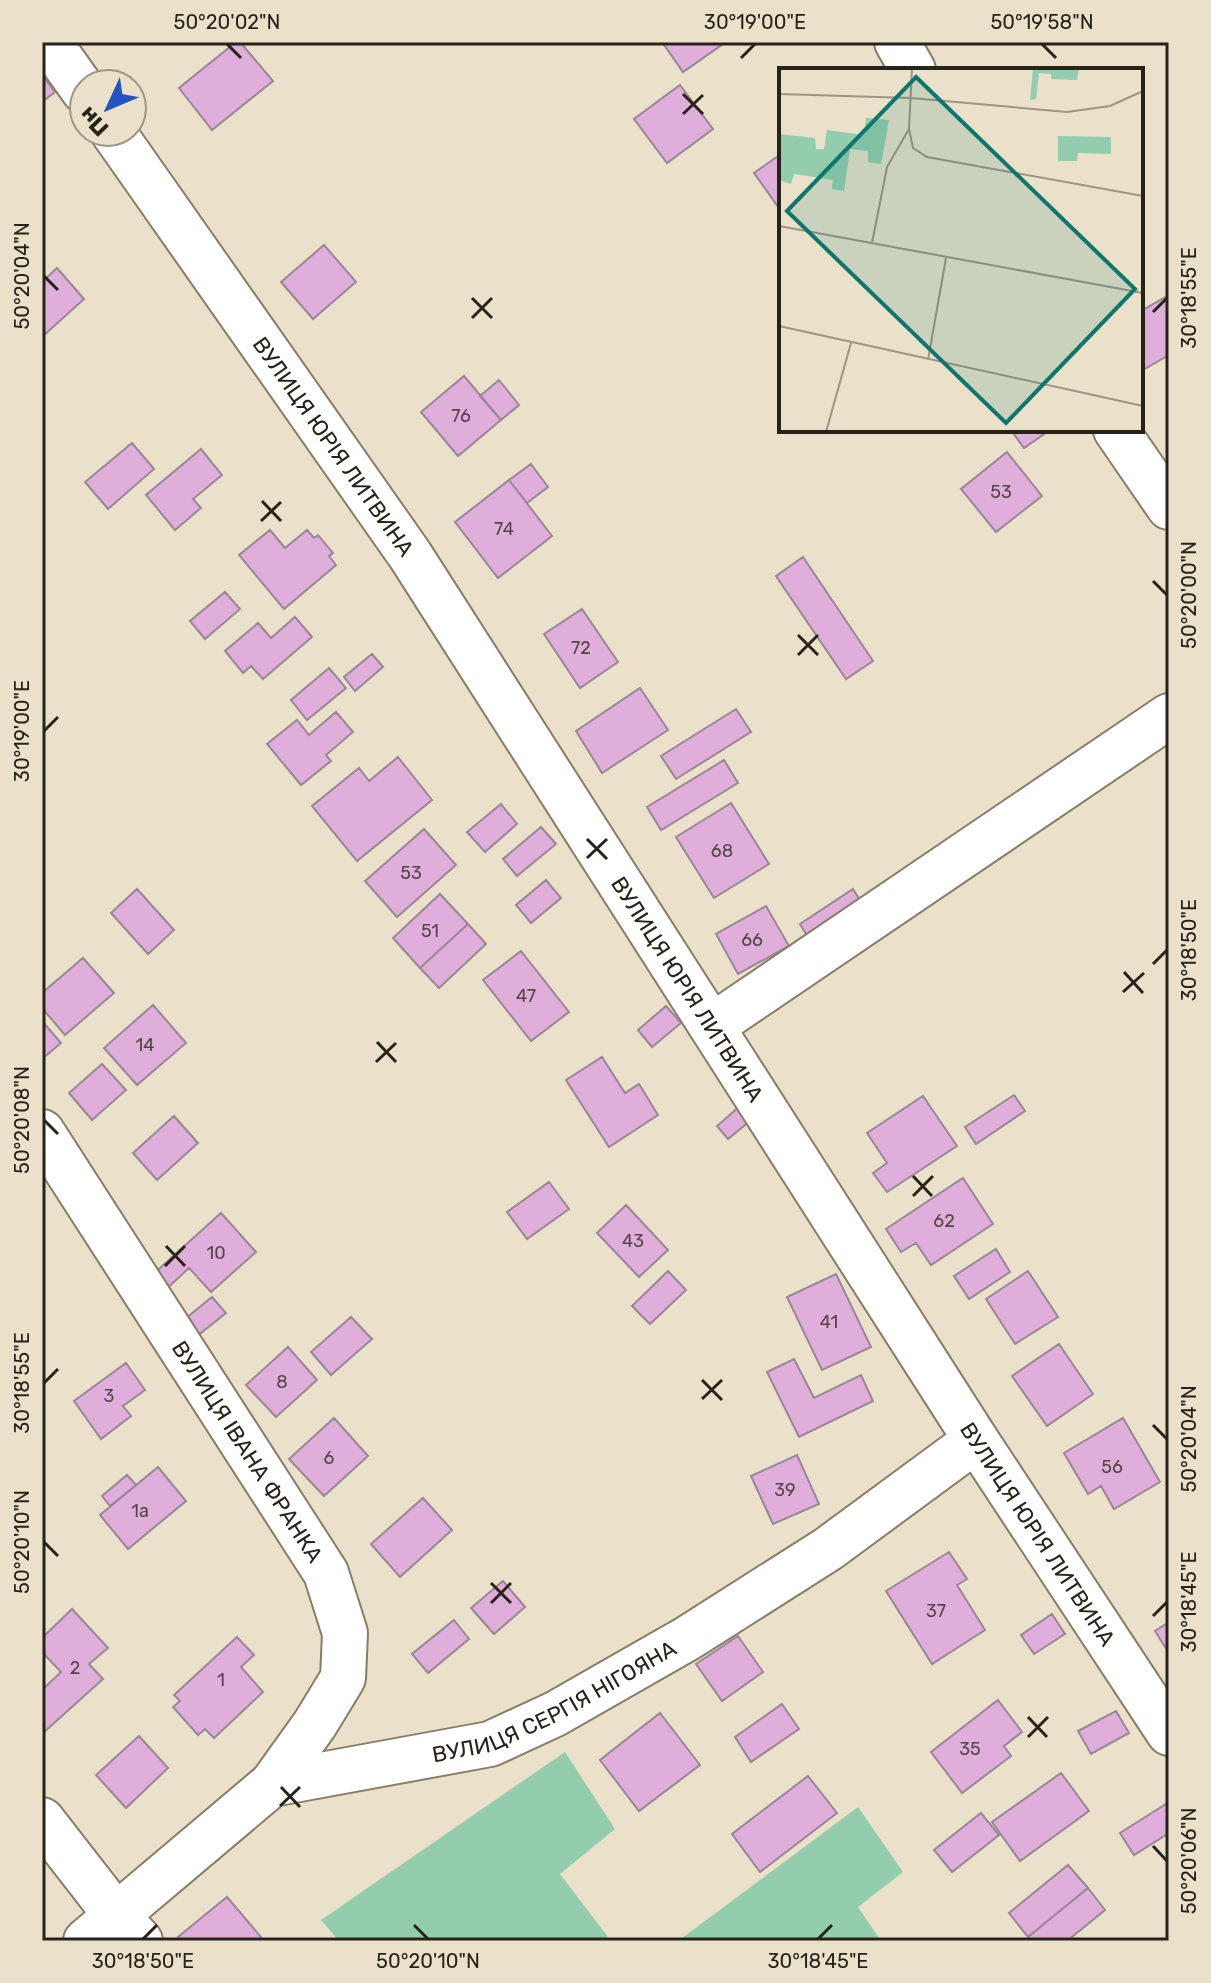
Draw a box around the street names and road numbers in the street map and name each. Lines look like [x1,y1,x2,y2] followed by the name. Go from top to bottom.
[247,331,420,561] street label: ВУЛИЦЯ ЮРІЯ ЛИТВИНА
[606,871,770,1107] street label: ВУЛИЦЯ ЮРІЯ ЛИТВИНА
[166,1336,329,1568] street label: ВУЛИЦЯ ІВАНА ФРАНКА
[955,1417,1121,1651] street label: ВУЛИЦЯ ЮРІЯ ЛИТВИНА
[430,1634,681,1768] street label: ВУЛИЦЯ СЕРГІЯ НІГОЯНА

